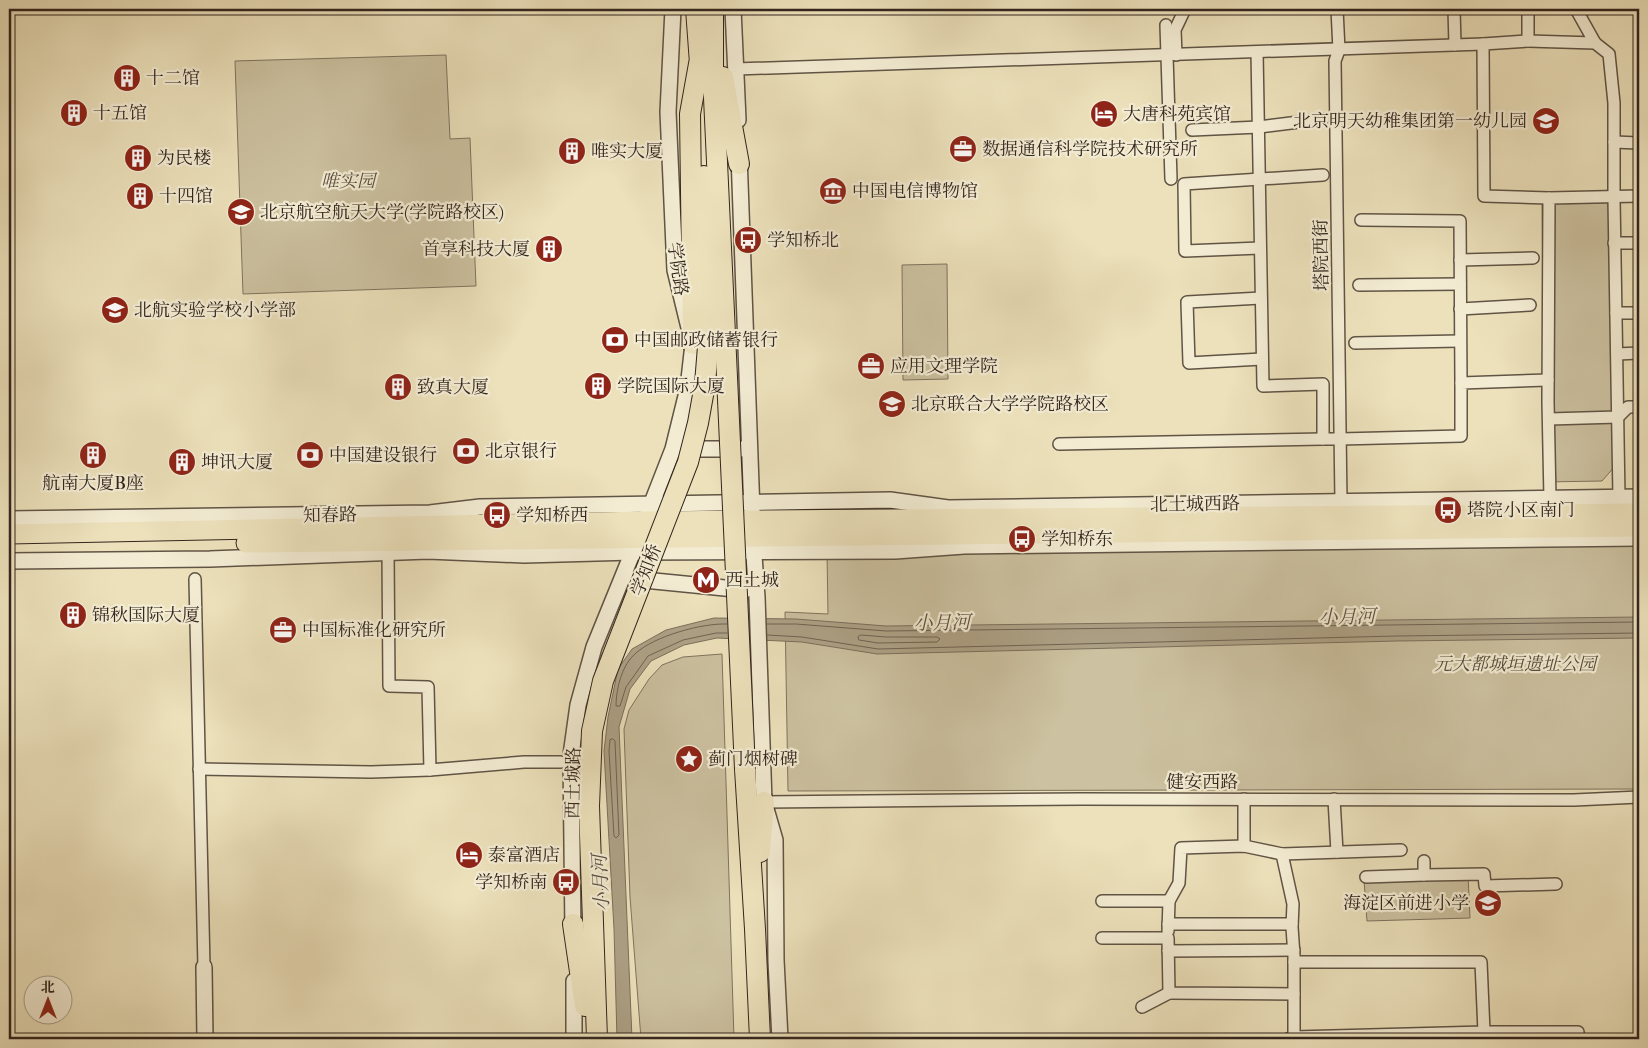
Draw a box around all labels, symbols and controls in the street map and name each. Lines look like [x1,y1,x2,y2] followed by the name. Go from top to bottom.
[112,63,142,93] building icon: 十二馆
[146,68,200,89] place label: 十二馆
[59,98,89,128] building icon: 十五馆
[1089,99,1119,129] hotel icon: 大唐科苑宾馆
[93,103,147,124] place label: 十五馆
[1123,104,1231,125] place label: 大唐科苑宾馆
[1531,106,1561,136] school or university icon: 北京明天幼稚集团第一幼儿园
[1293,111,1527,132] place label: 北京明天幼稚集团第一幼儿园
[948,134,978,164] office icon: 数据通信科学院技术研究所
[557,136,587,166] building icon: 唯实大厦
[982,139,1198,160] place label: 数据通信科学院技术研究所
[591,141,663,162] place label: 唯实大厦
[123,143,153,173] building icon: 为民楼
[157,148,211,169] place label: 为民楼
[321,171,378,192] park label: 唯实园
[818,176,848,206] museum icon: 中国电信博物馆
[125,181,155,211] building icon: 十四馆
[852,181,978,202] place label: 中国电信博物馆
[159,186,213,207] place label: 十四馆
[226,197,256,227] school or university icon: 北京航空航天大学(学院路校区)
[260,202,504,223] place label: 北京航空航天大学(学院路校区)
[1310,219,1333,291] street label: 塔院西街
[733,225,763,255] bus stop icon: 学知桥北
[767,230,839,251] place label: 学知桥北
[534,234,564,264] building icon: 首享科技大厦
[422,239,530,260] place label: 首享科技大厦
[663,241,692,297] street label: 学院路
[100,295,130,325] school or university icon: 北航实验学校小学部
[134,300,296,321] place label: 北航实验学校小学部
[600,325,630,355] bank icon: 中国邮政储蓄银行
[634,330,778,351] place label: 中国邮政储蓄银行
[856,351,886,381] office icon: 应用文理学院
[890,356,998,377] place label: 应用文理学院
[583,371,613,401] building icon: 学院国际大厦
[383,372,413,402] building icon: 致真大厦
[617,376,725,397] place label: 学院国际大厦
[417,377,489,398] place label: 致真大厦
[877,389,907,419] school or university icon: 北京联合大学学院路校区
[911,394,1109,415] place label: 北京联合大学学院路校区
[451,436,481,466] bank icon: 北京银行
[78,440,108,470] building icon: 航南大厦B座
[295,440,325,470] bank icon: 中国建设银行
[485,441,557,462] place label: 北京银行
[329,445,437,466] place label: 中国建设银行
[167,447,197,477] building icon: 坤讯大厦
[201,452,273,473] place label: 坤讯大厦
[42,473,144,494] place label: 航南大厦B座
[1150,493,1240,516] street label: 北土城西路
[1433,495,1463,525] bus stop icon: 塔院小区南门
[482,500,512,530] bus stop icon: 学知桥西
[1467,500,1575,521] place label: 塔院小区南门
[303,505,357,526] street label: 知春路
[516,505,588,526] place label: 学知桥西
[1007,524,1037,554] bus stop icon: 学知桥东
[1041,529,1113,550] place label: 学知桥东
[627,541,666,599] street label: 学知桥
[691,565,721,595] metro station icon: 西土城
[725,570,779,591] place label: 西土城
[58,600,88,630] building icon: 锦秋国际大厦
[92,605,200,626] place label: 锦秋国际大厦
[1318,605,1379,628] water label: 小月河
[913,611,974,634] water label: 小月河
[268,615,298,645] office icon: 中国标准化研究所
[302,620,446,641] place label: 中国标准化研究所
[1434,654,1599,675] park label: 元大都城垣遗址公园
[674,744,704,774] place icon: 蓟门烟树碑
[562,747,585,819] street label: 西土城路
[708,749,798,770] place label: 蓟门烟树碑
[1166,772,1238,793] street label: 健安西路
[454,840,484,870] hotel icon: 泰富酒店
[488,845,560,866] place label: 泰富酒店
[588,851,613,912] water label: 小月河
[551,867,581,897] bus stop icon: 学知桥南
[475,872,547,893] place label: 学知桥南
[1473,888,1503,918] school or university icon: 海淀区前进小学
[1343,893,1469,914] place label: 海淀区前进小学
[22,976,72,1026] north arrow
[41,979,55,996] text: 北

